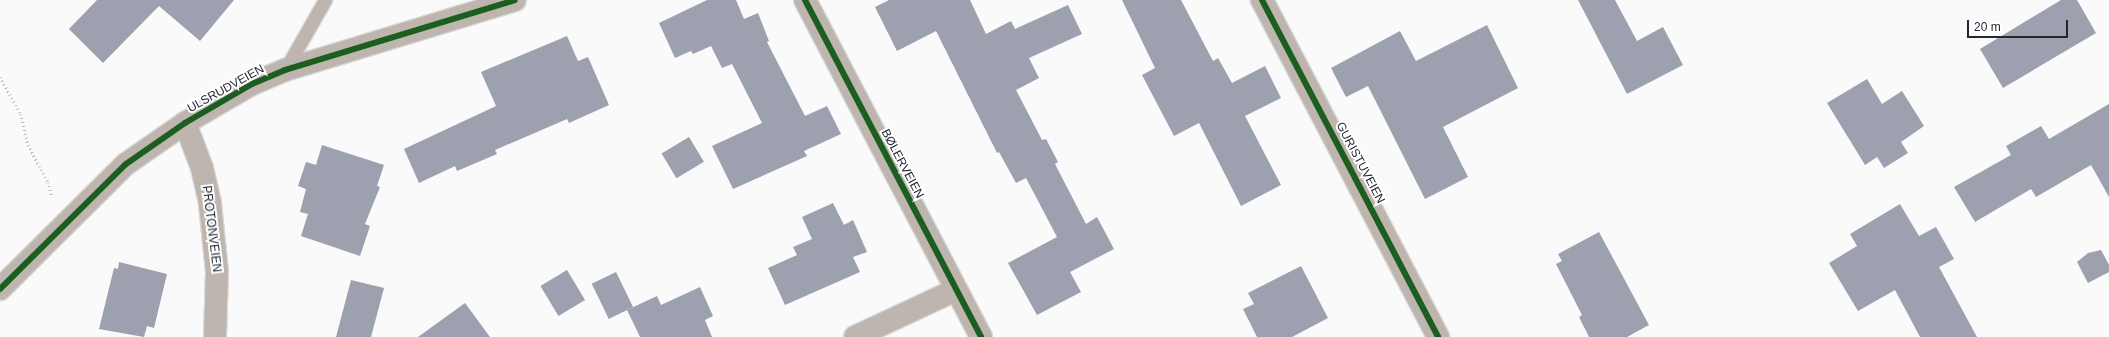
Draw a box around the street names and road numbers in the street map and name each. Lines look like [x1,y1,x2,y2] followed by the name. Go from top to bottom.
[185,62,267,116] street label: ULSRUDVEIEN
[1333,120,1387,206] street label: GURISTUVEIEN
[878,127,926,201] street label: BØLERVEIEN
[199,185,223,273] street label: PROTONVEIEN

